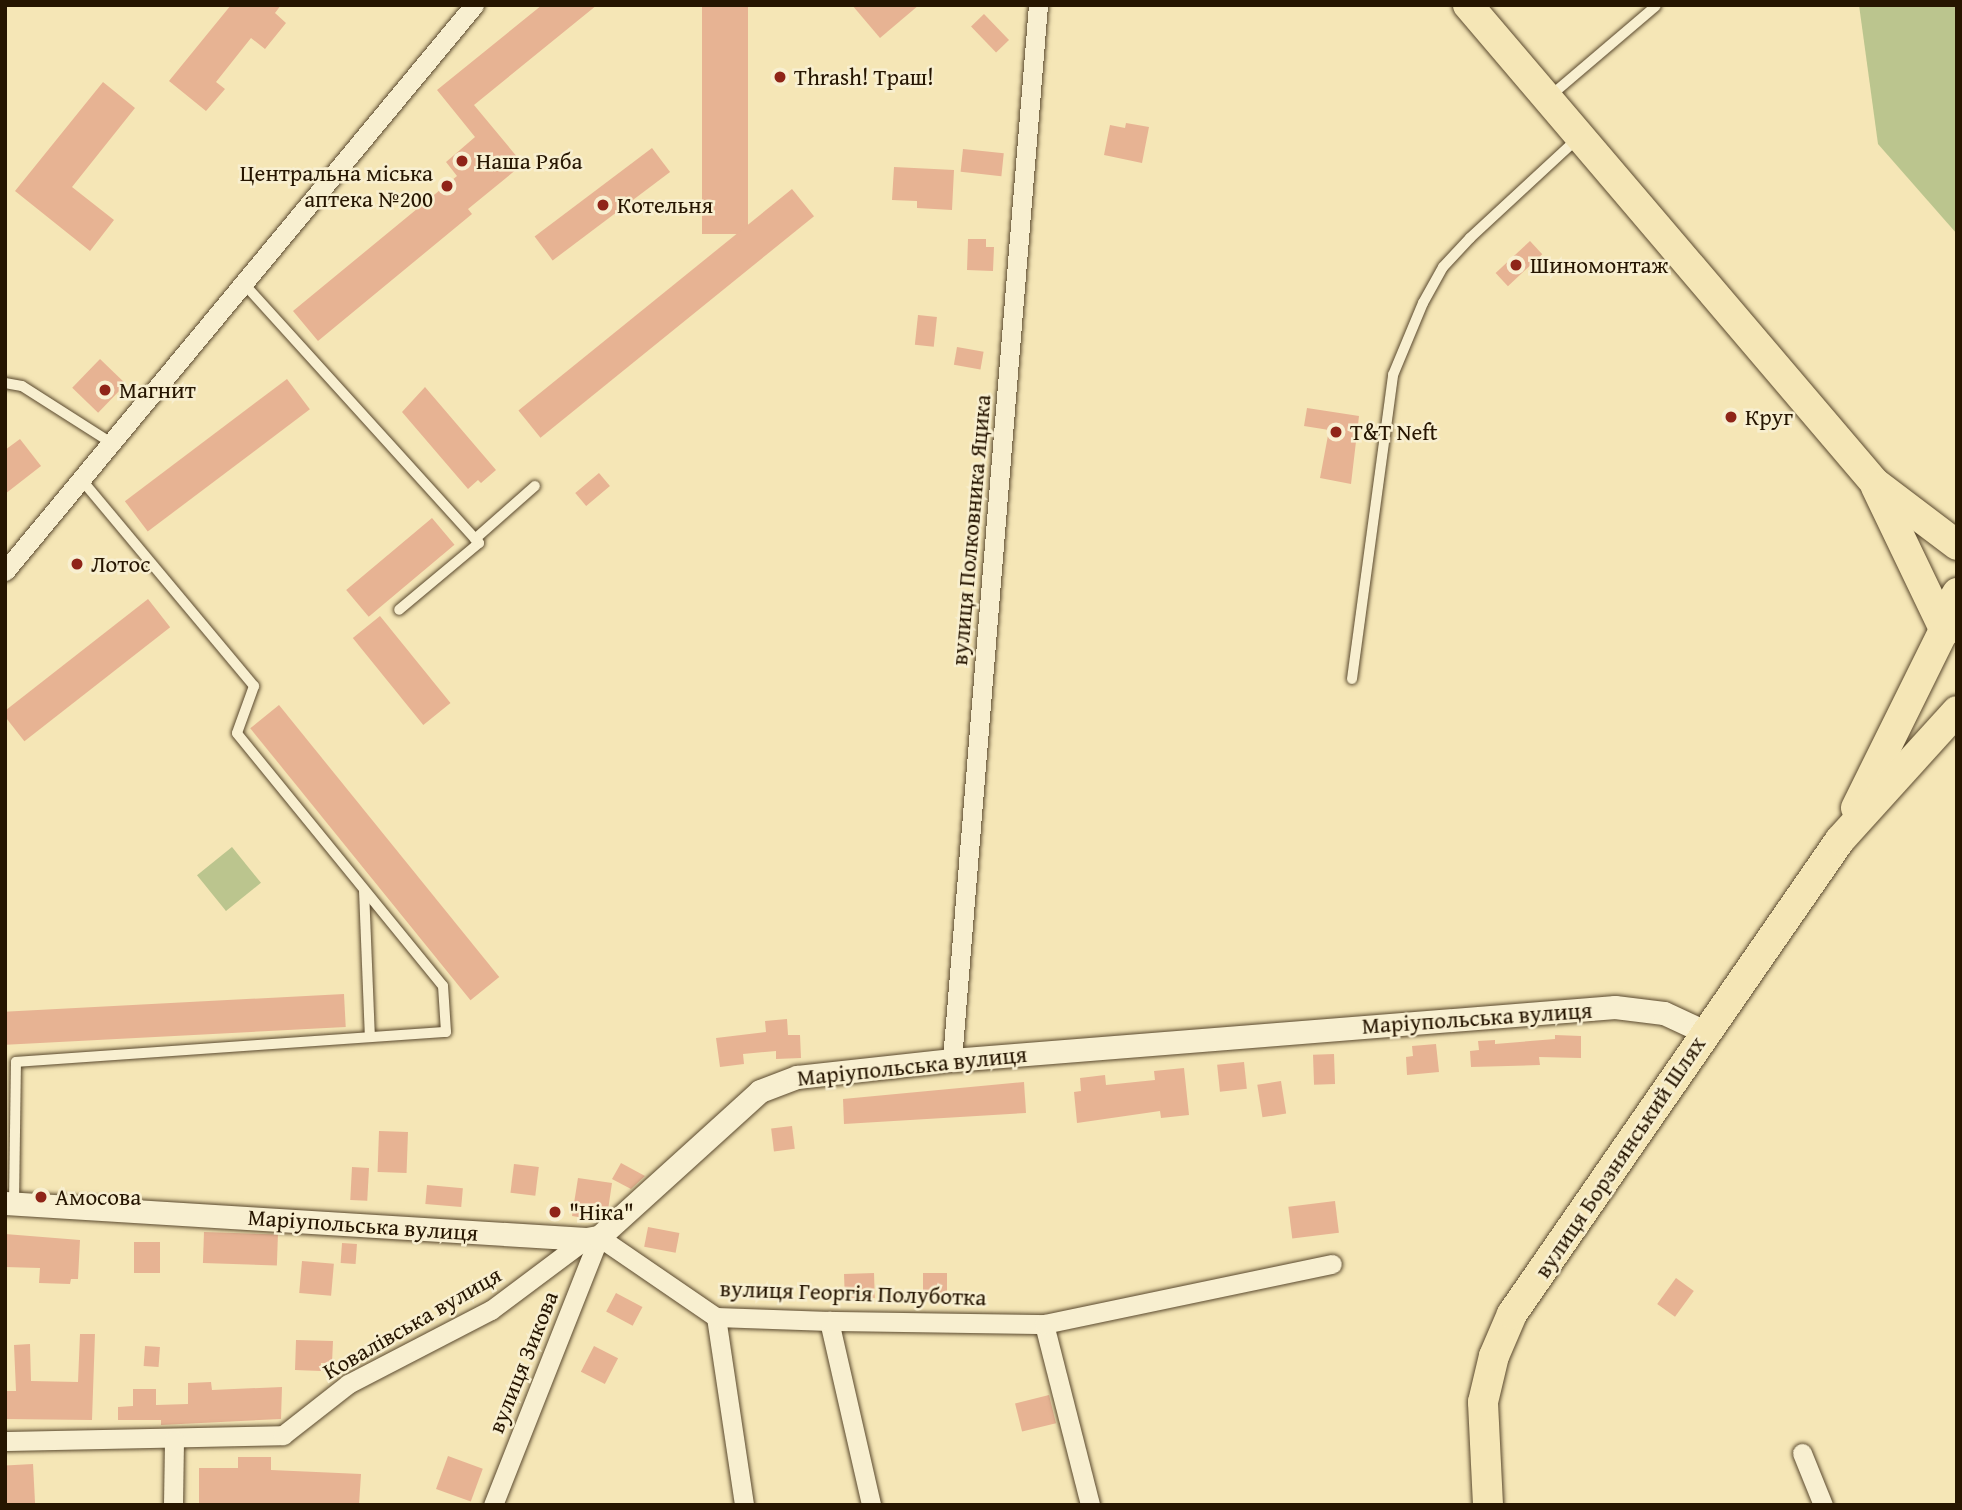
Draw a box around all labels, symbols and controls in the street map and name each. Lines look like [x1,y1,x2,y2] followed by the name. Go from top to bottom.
[794,63,934,91] place label: Thrash! Траш!
[772,69,788,85] marker: Thrash! Траш!
[476,147,582,175] place label: Наша Ряба
[454,153,470,169] marker: Наша Ряба
[240,159,433,213] place label: Центральна міська аптека №200
[439,178,455,194] marker: Центральна міська аптека №200
[617,191,713,219] place label: Котельня
[595,197,611,213] marker: Котельня
[1530,251,1668,279] place label: Шиномонтаж
[1508,257,1524,273] marker: Шиномонтаж
[119,376,196,404] place label: Магнит
[97,382,113,398] marker: Магнит
[945,394,997,666] street label: вулиця Полковника Яцика
[1745,403,1793,431] place label: Круг
[1723,409,1739,425] marker: Круг
[1350,418,1438,446] place label: T&T Neft
[1328,424,1344,440] marker: T&T Neft
[91,550,150,578] place label: Лотос
[69,556,85,572] marker: Лотос
[1361,996,1593,1040] street label: Маріупольська вулиця
[1529,1031,1711,1283] street label: вулиця Борзнянський Шлях
[796,1040,1028,1092] street label: Маріупольська вулиця
[55,1183,141,1211] place label: Амосова
[33,1189,49,1205] marker: Амосова
[569,1198,634,1226] place label: "Ніка"
[247,1203,479,1247] street label: Маріупольська вулиця
[547,1204,563,1220] marker: "Ніка"
[318,1261,506,1385] street label: Ковалівська вулиця
[719,1275,987,1311] street label: вулиця Георгія Полуботка
[482,1287,564,1437] street label: вулиця Зикова

